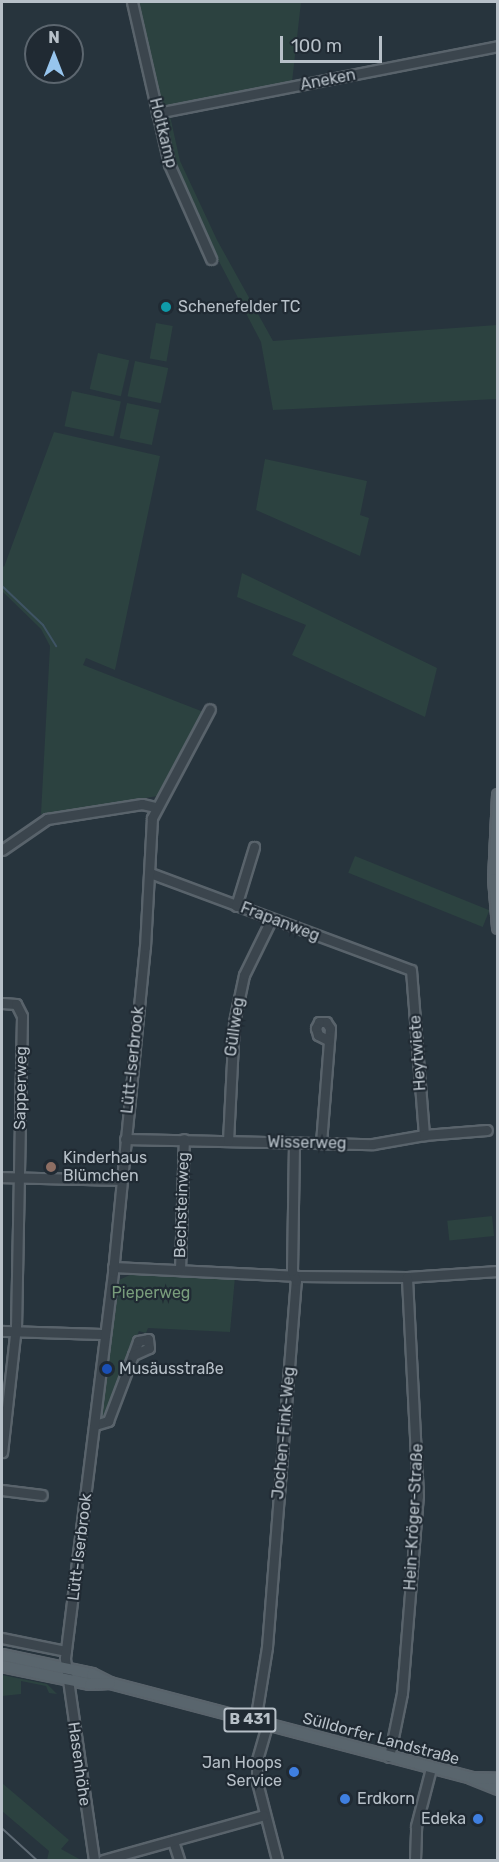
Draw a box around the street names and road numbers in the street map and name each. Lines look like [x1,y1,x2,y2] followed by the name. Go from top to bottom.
[299,65,357,95] street label: Aneken
[145,96,181,170] street label: Holtkamp
[238,898,322,946] street label: Frapanweg
[221,996,249,1058] street label: Güllweg
[118,1005,148,1115] street label: Lütt-Iserbrook
[406,1014,430,1092] street label: Heytwiete
[11,1046,31,1130] street label: Sapperweg
[267,1133,347,1153] street label: Wisserweg
[171,1152,193,1258] street label: Bechsteinweg
[269,1366,299,1500] street label: Jochen-Fink-Weg
[401,1443,427,1591] street label: Hein-Kröger-Straße
[64,1492,96,1602] street label: Lütt-Iserbrook
[223,1708,277,1732] road number: B 431
[300,1709,462,1769] street label: Sülldorfer Landstraße
[64,1721,94,1807] street label: Hasenhöhe

